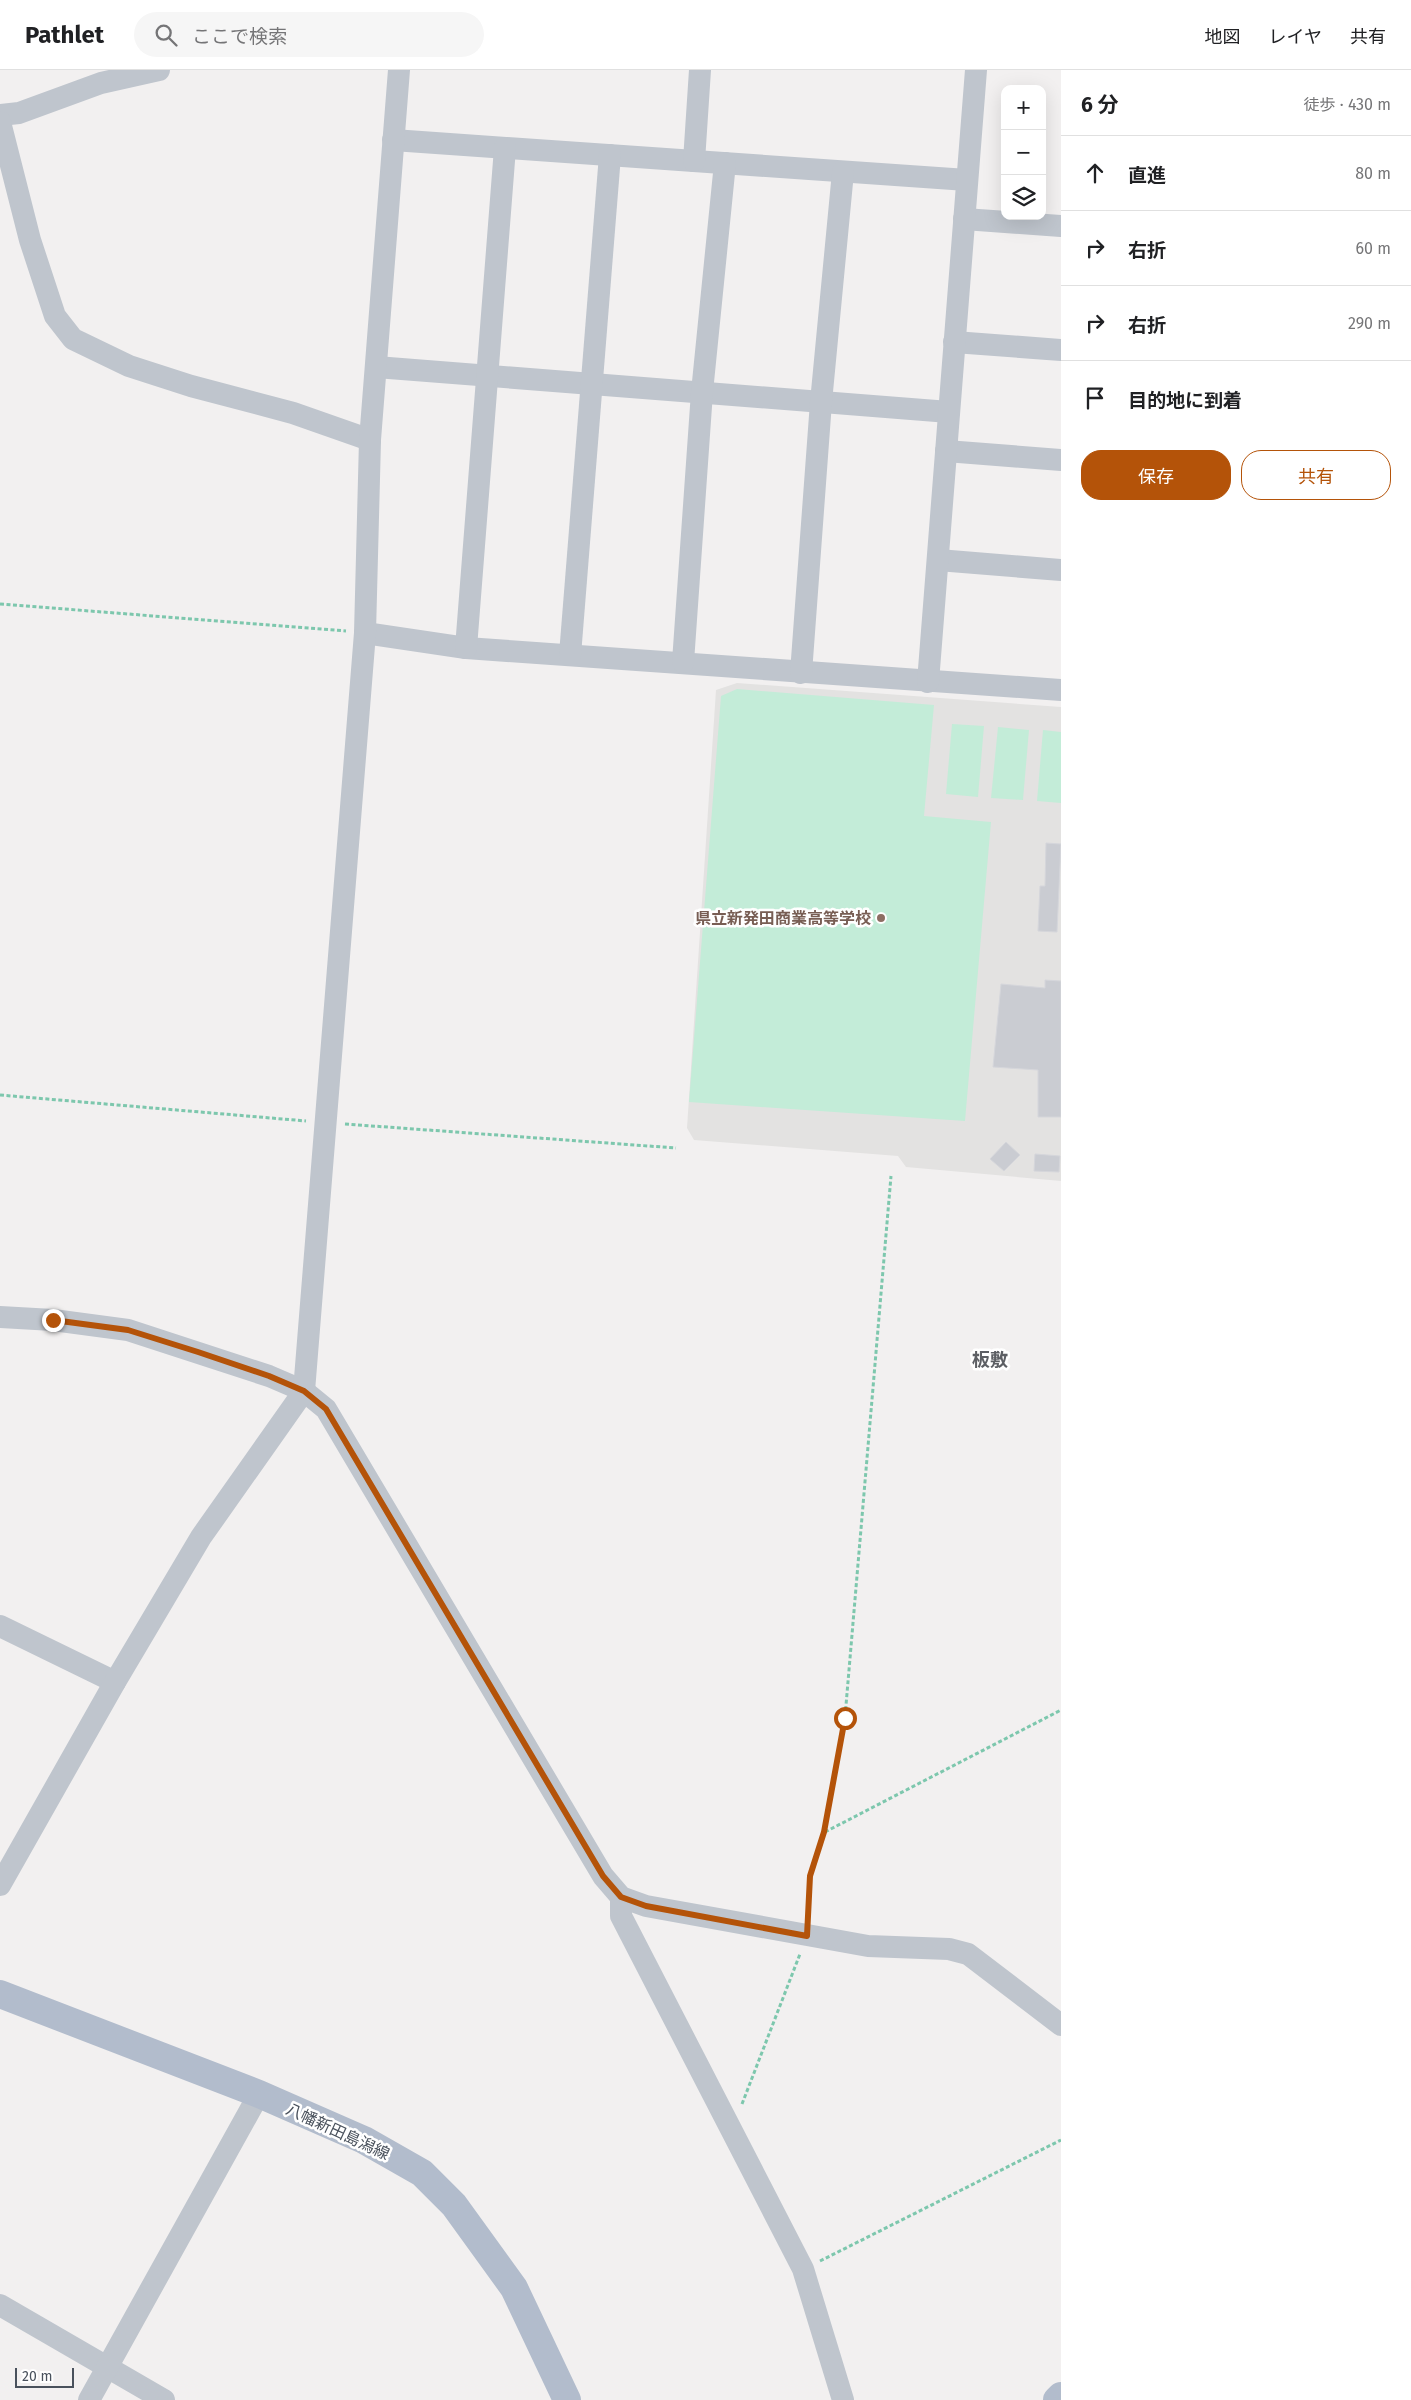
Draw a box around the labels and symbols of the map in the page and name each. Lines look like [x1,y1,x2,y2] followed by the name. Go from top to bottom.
[695,909,871,928] place label: 県立新発田商業高等学校
[875,912,887,924] marker: 県立新発田商業高等学校
[42,1309,65,1332] route end
[972,1349,1008,1371] district label: 板敷
[834,1707,857,1730] route start
[283,2099,393,2164] street label: 八幡新田島潟線
[15,2365,74,2388] scale bar

